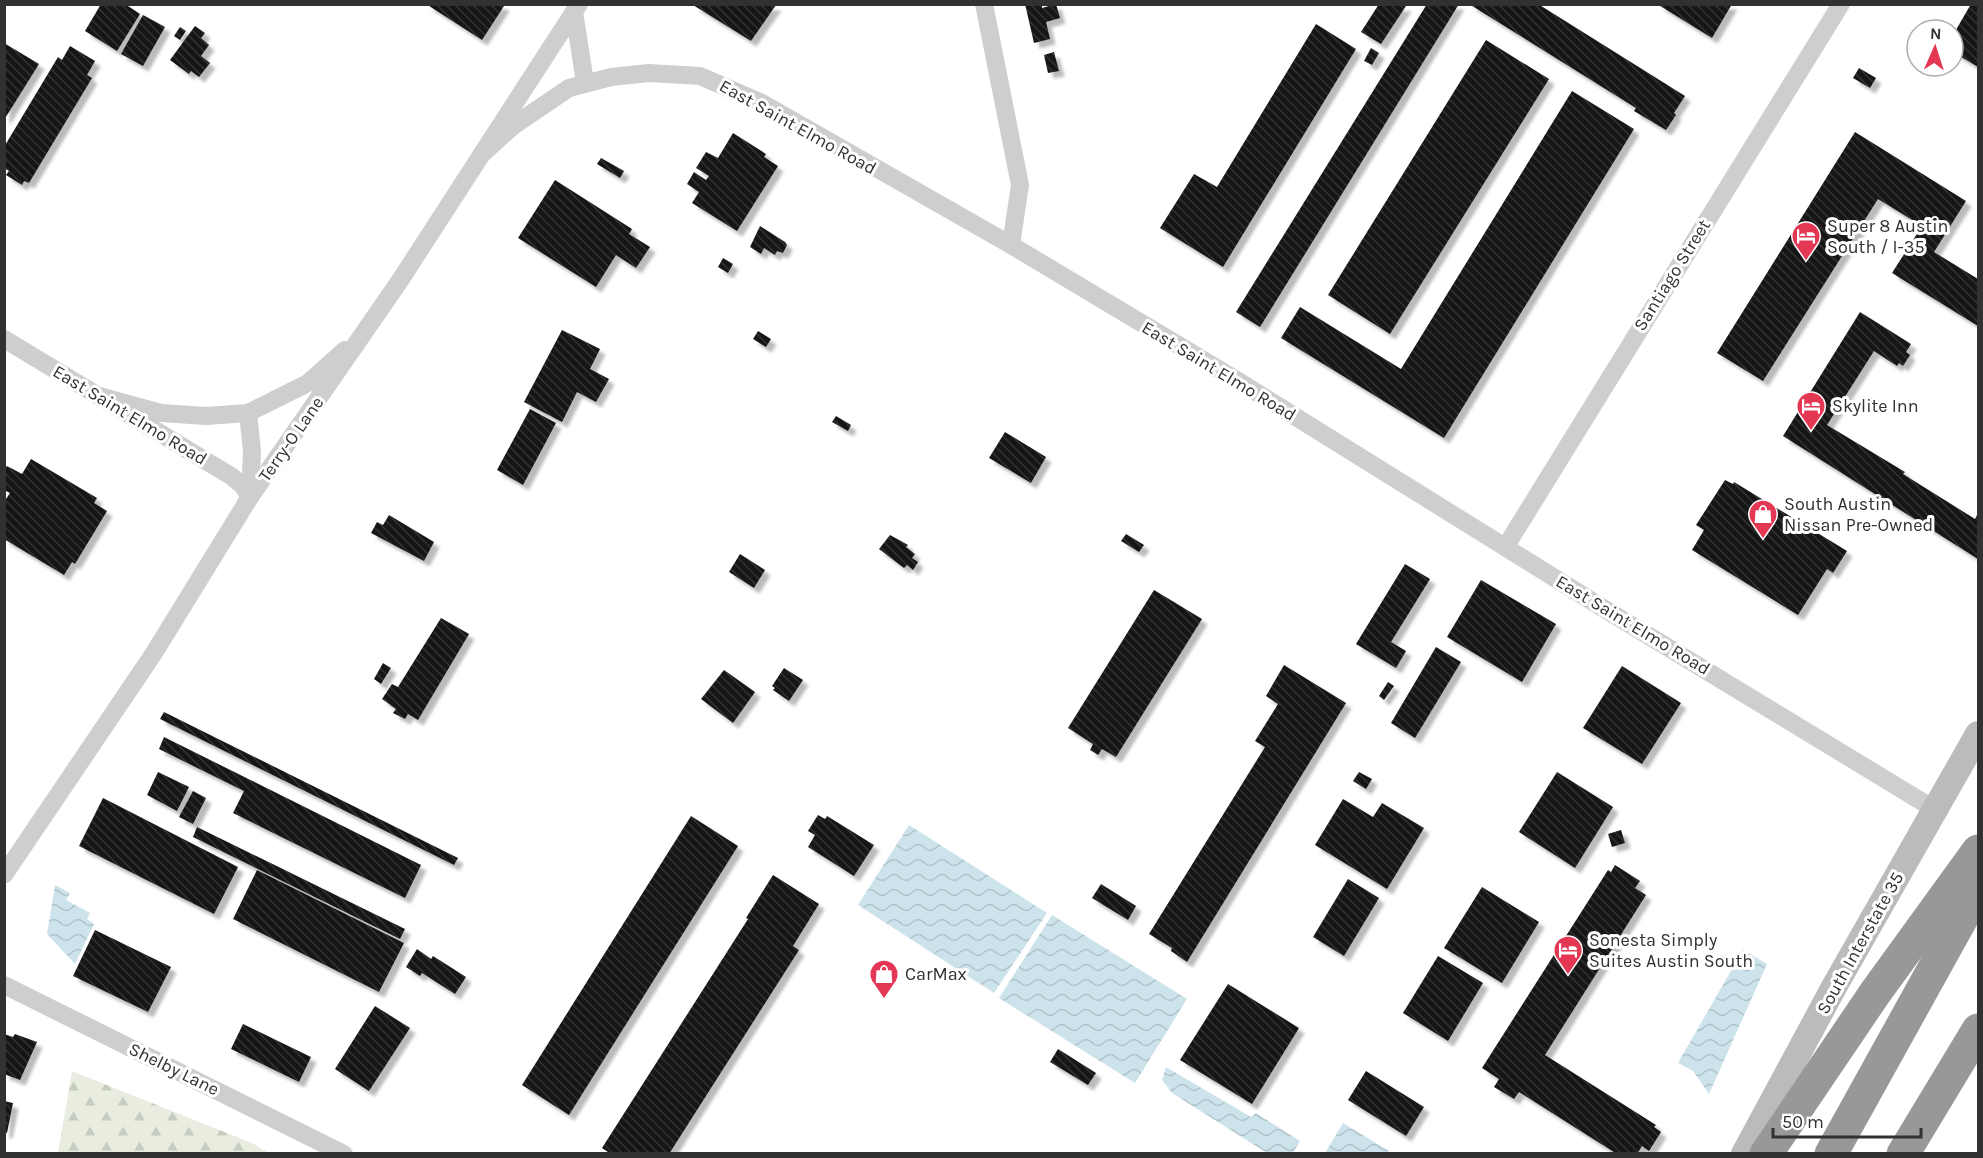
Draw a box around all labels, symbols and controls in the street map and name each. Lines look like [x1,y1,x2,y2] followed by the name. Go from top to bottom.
[1905,18,1965,78] north arrow
[1930,24,1942,43] text: N
[716,75,880,179] street label: East Saint Elmo Road
[1629,215,1715,335] street label: Santiago Street
[1827,215,1948,258] place label: Super 8 Austin South / I-35
[1790,220,1822,262] hotel icon: Super 8 Austin South / I-35
[1138,316,1300,426] street label: East Saint Elmo Road
[49,360,211,470] street label: East Saint Elmo Road
[1795,390,1827,432] hotel icon: Skylite Inn
[254,392,328,486] street label: Terry-O Lane
[1832,395,1919,417] place label: Skylite Inn
[1784,493,1933,536] place label: South Austin Nissan Pre-Owned
[1747,498,1779,540] shop icon: South Austin Nissan Pre-Owned
[1552,570,1714,680] street label: East Saint Elmo Road
[1812,868,1908,1018] street label: South Interstate 35
[1589,929,1753,972] place label: Sonesta Simply Suites Austin South
[1552,934,1584,976] hotel icon: Sonesta Simply Suites Austin South
[868,958,900,1000] shop icon: CarMax
[905,963,967,985] place label: CarMax
[125,1038,223,1100] street label: Shelby Lane
[1773,1101,1922,1139] scale bar
[1782,1111,1824,1133] text: 50 m

